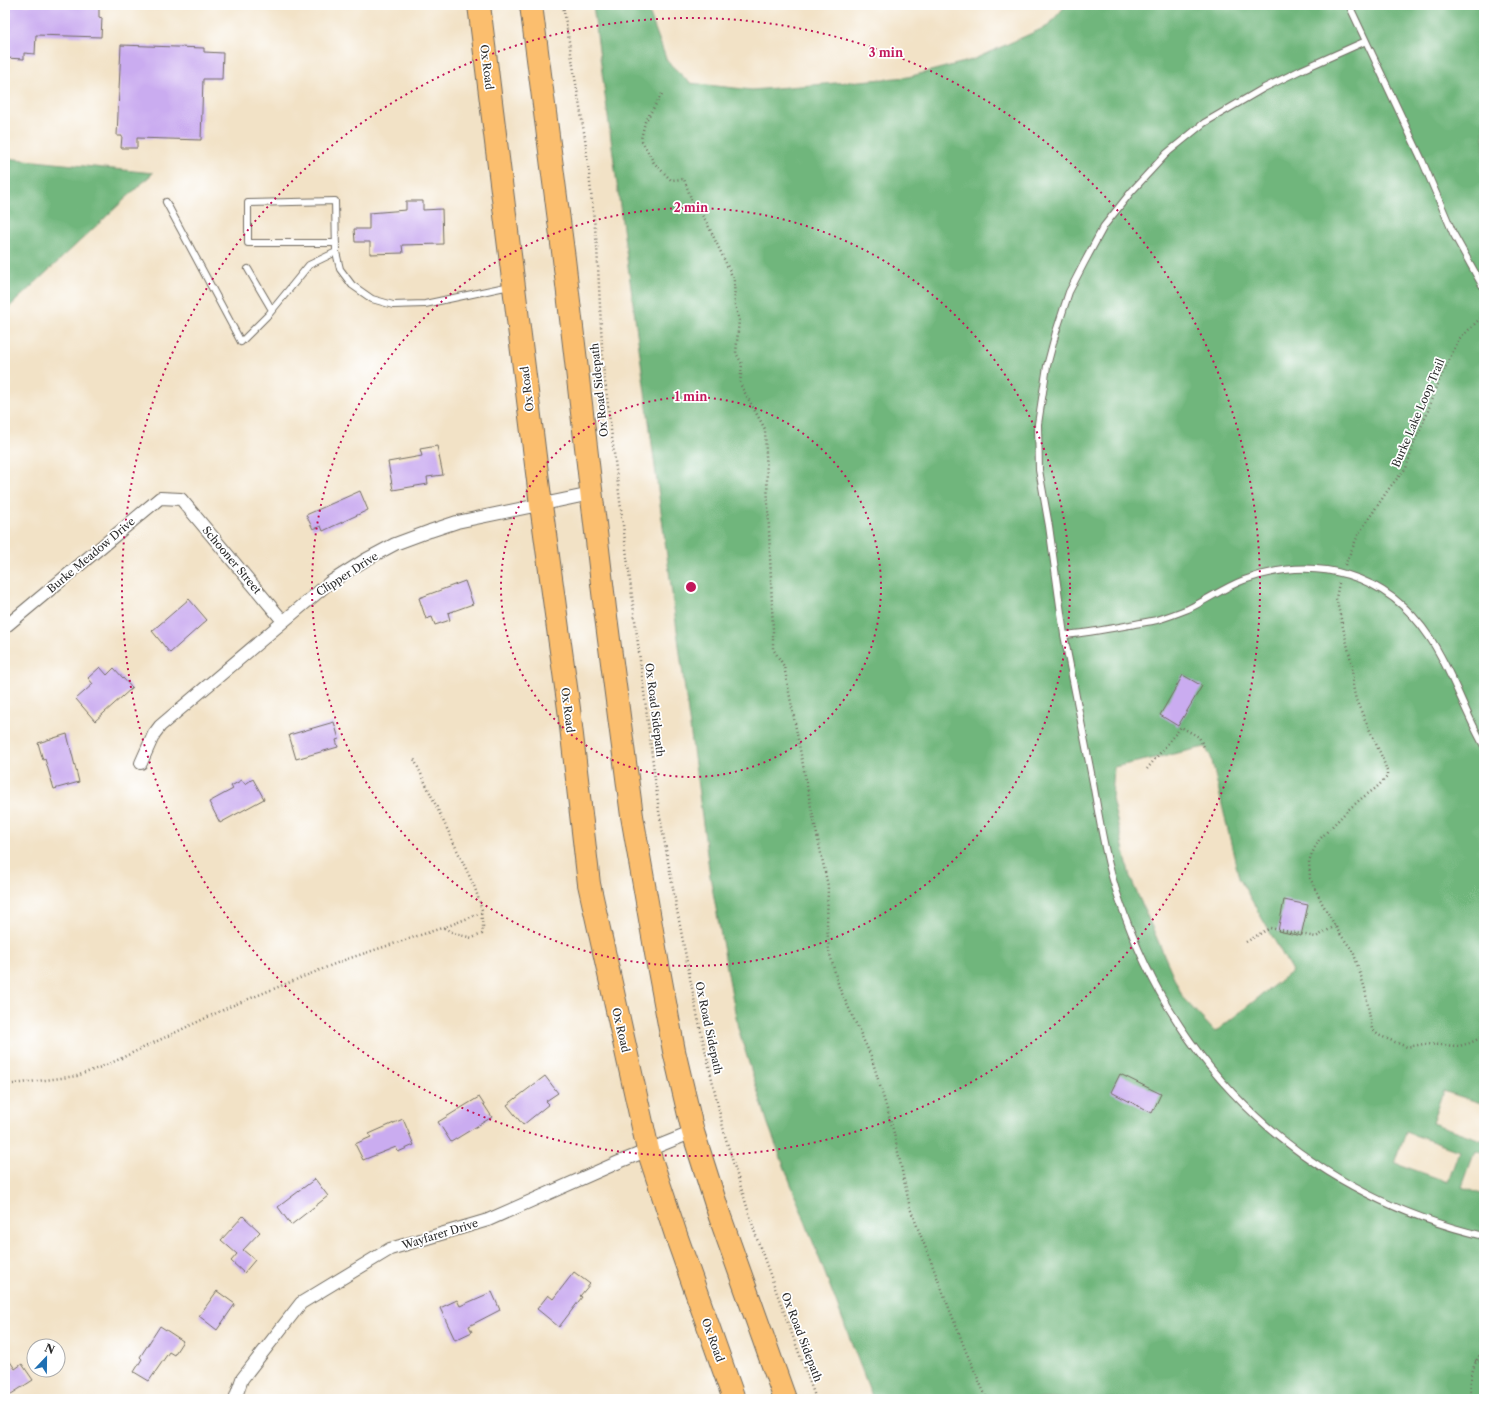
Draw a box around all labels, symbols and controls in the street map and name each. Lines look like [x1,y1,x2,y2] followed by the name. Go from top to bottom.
[477,44,497,91] street label: Ox Road
[869,45,904,60] text: 3 min
[674,200,709,215] text: 2 min
[587,342,611,438] street label: Ox Road Sidepath
[1389,356,1448,470] street label: Burke Lake Loop Trail
[517,365,537,412] street label: Ox Road
[675,389,708,404] text: 1 min
[44,514,138,596] street label: Burke Meadow Drive
[200,523,265,597] street label: Schooner Street
[314,549,380,599] street label: Clipper Drive
[684,580,698,594] centre of rings
[642,662,668,758] street label: Ox Road Sidepath
[558,687,578,734] street label: Ox Road
[692,980,726,1076] street label: Ox Road Sidepath
[609,1006,633,1054] street label: Ox Road
[399,1216,480,1253] street label: Wayfarer Drive
[779,1290,826,1384] street label: Ox Road Sidepath
[699,1316,727,1364] street label: Ox Road
[26,1338,66,1378] north arrow
[43,1340,57,1357] text: N

